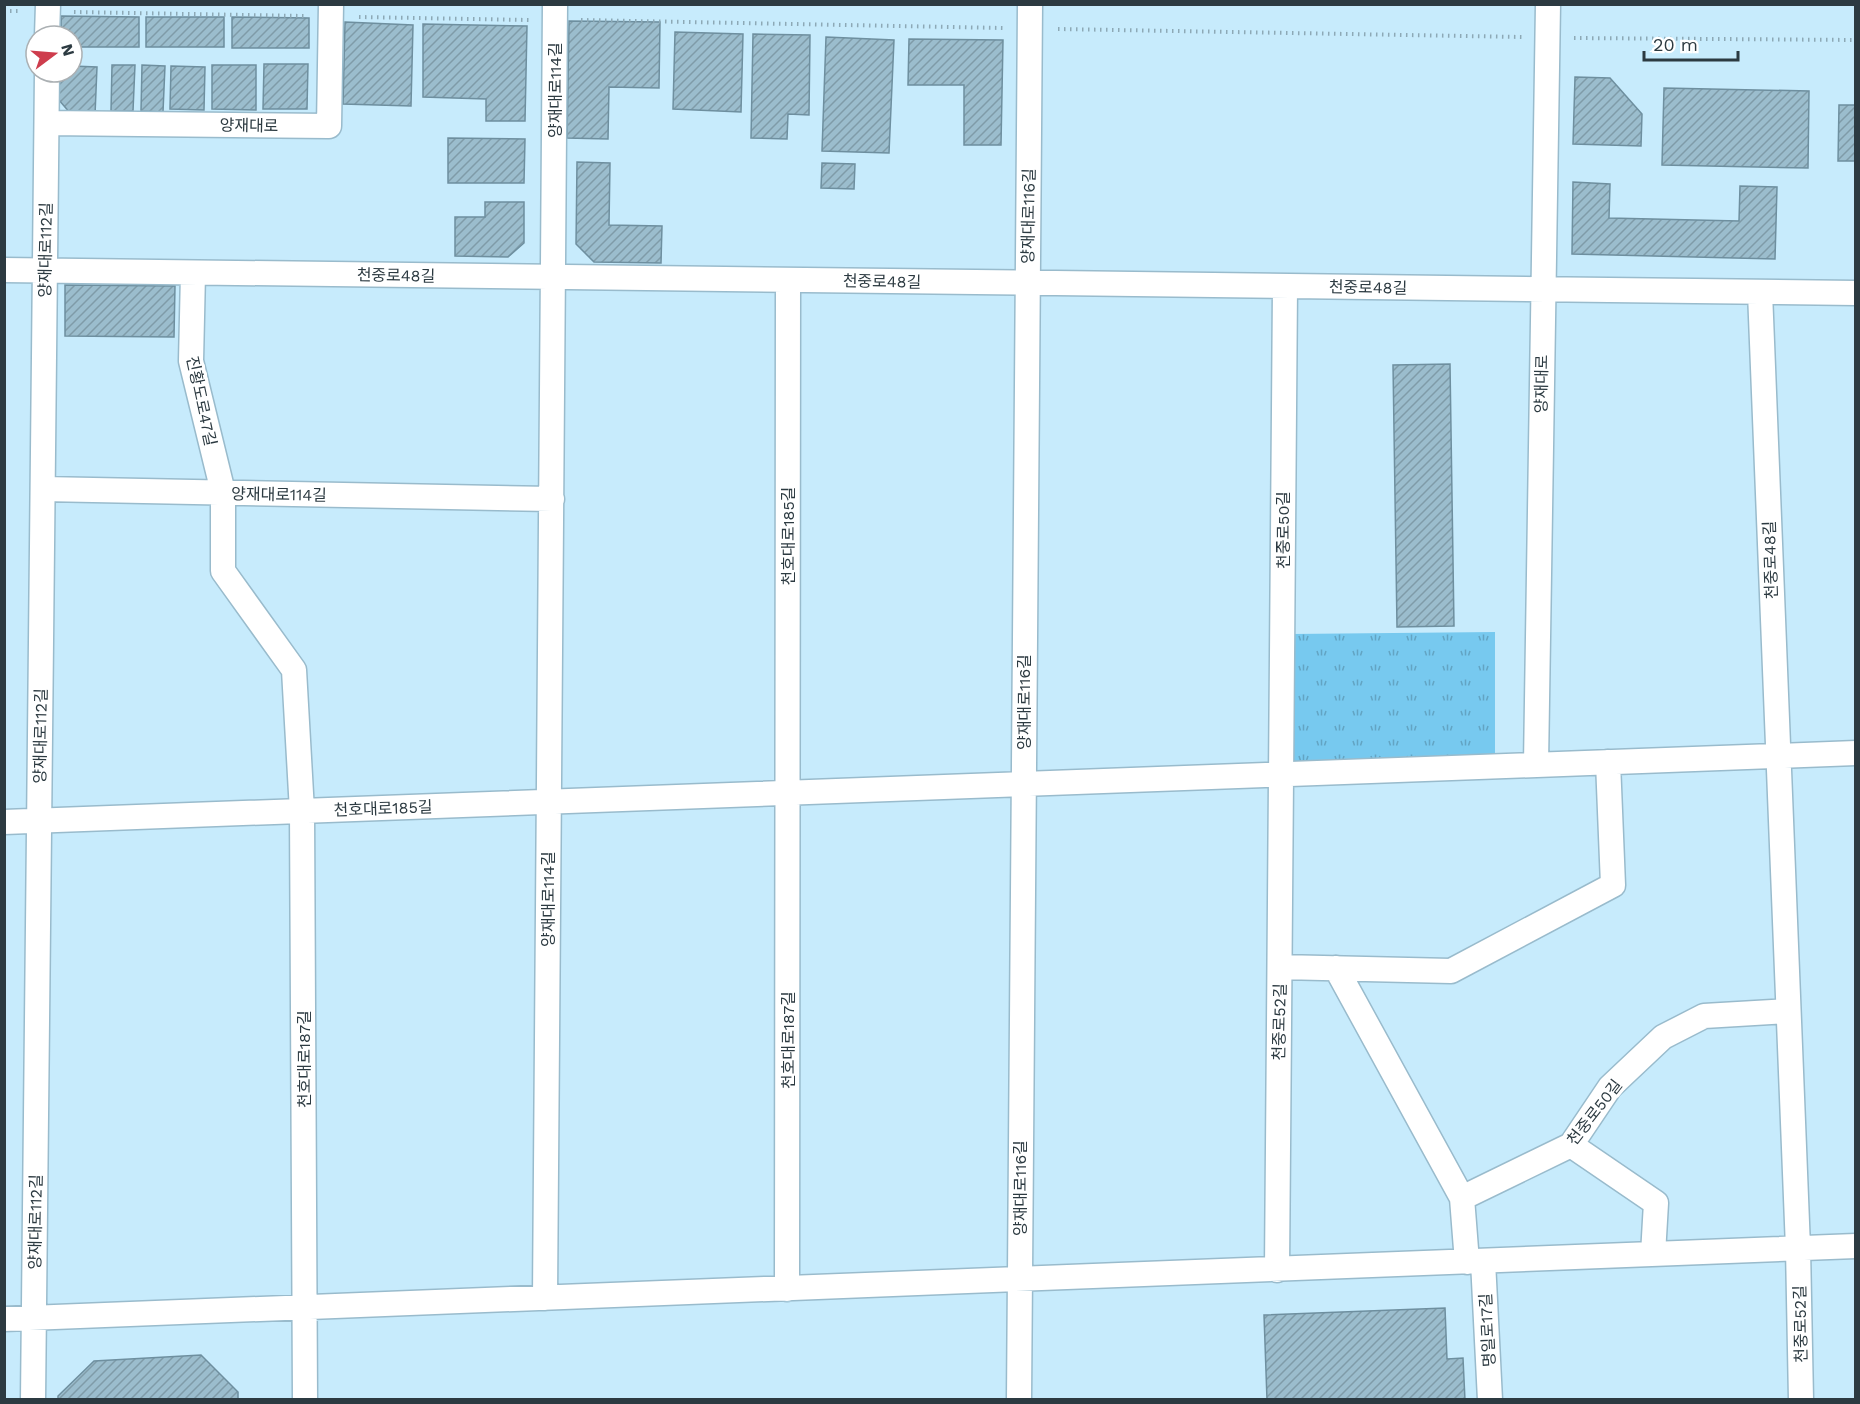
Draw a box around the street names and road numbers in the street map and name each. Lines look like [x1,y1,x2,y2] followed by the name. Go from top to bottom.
[546,42,565,138] street label: 양재대로114길
[219,115,279,136] street label: 양재대로
[1018,168,1039,264] street label: 양재대로116길
[35,202,56,298] street label: 양재대로112길
[357,265,435,286] street label: 천중로48길
[843,271,921,292] street label: 천중로48길
[1329,277,1407,298] street label: 천중로48길
[183,354,220,448] street label: 진황도로47길
[1531,354,1552,414] street label: 양재대로
[231,484,327,505] street label: 양재대로114길
[779,486,798,586] street label: 천호대로185길
[1274,491,1293,569] street label: 천중로50길
[1760,520,1781,600] street label: 천중로48길
[1015,654,1034,750] street label: 양재대로116길
[30,688,51,784] street label: 양재대로112길
[333,797,433,820] street label: 천호대로185길
[539,851,558,947] street label: 양재대로114길
[1269,983,1290,1061] street label: 천중로52길
[779,991,798,1089] street label: 천호대로187길
[295,1010,314,1108] street label: 천호대로187길
[1563,1076,1626,1149] street label: 천중로50길
[1011,1140,1030,1236] street label: 양재대로116길
[25,1174,46,1270] street label: 양재대로112길
[1790,1285,1811,1363] street label: 천중로52길
[1476,1292,1499,1367] street label: 명일로17길

